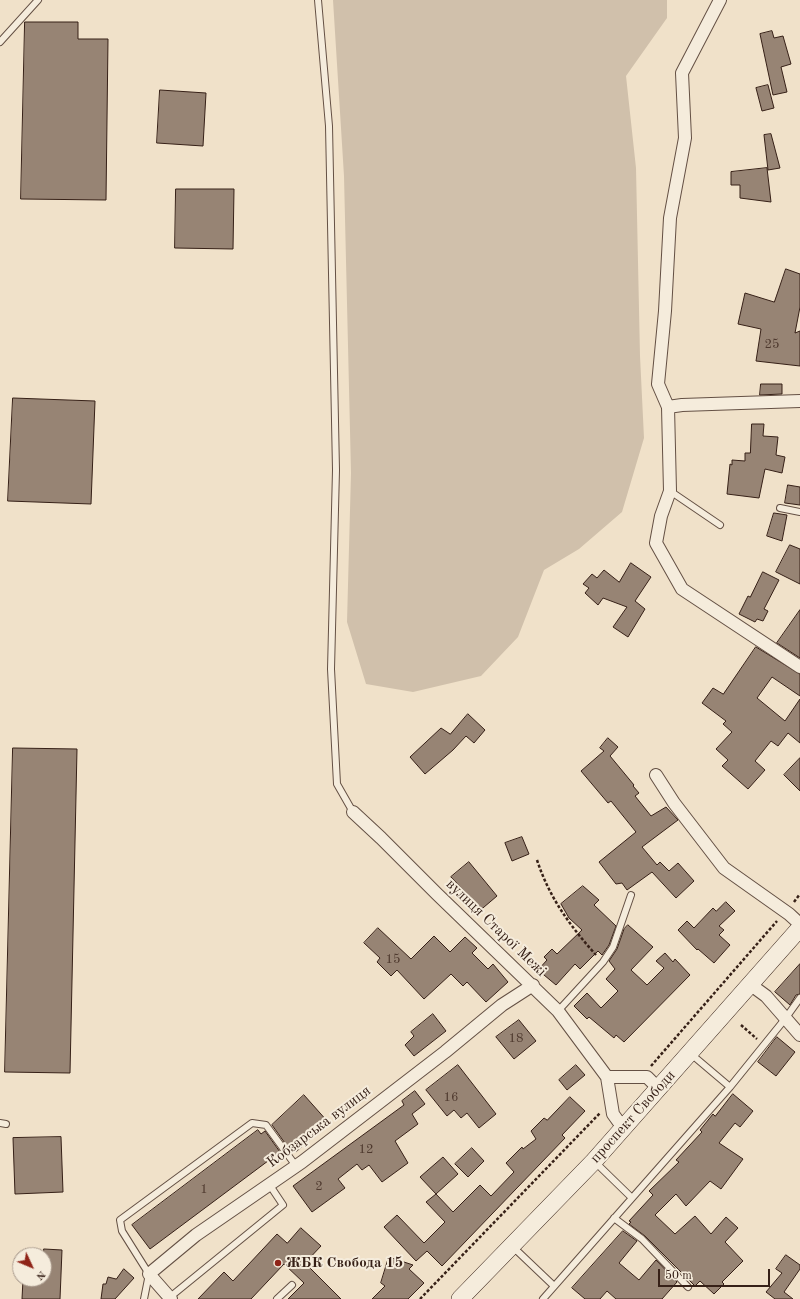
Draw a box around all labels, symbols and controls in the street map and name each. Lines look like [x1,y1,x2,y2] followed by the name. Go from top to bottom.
[764,337,780,353] house number: 25
[442,875,550,981] street label: вулиця Старої Межі
[385,952,401,968] house number: 15
[508,1031,524,1047] house number: 18
[587,1067,679,1167] street label: проспект Свободи
[264,1082,374,1172] street label: Кобзарська вулиця
[443,1090,459,1106] house number: 16
[358,1142,374,1158] house number: 12
[315,1179,323,1195] house number: 2
[200,1182,208,1198] house number: 1
[12,1247,52,1287] north arrow
[286,1254,403,1272] place label: ЖБК Свобода 15
[273,1258,283,1268] marker: ЖБК Свобода 15
[660,1261,772,1287] scale bar
[33,1268,47,1282] text: N
[665,1270,692,1282] text: 50 m

